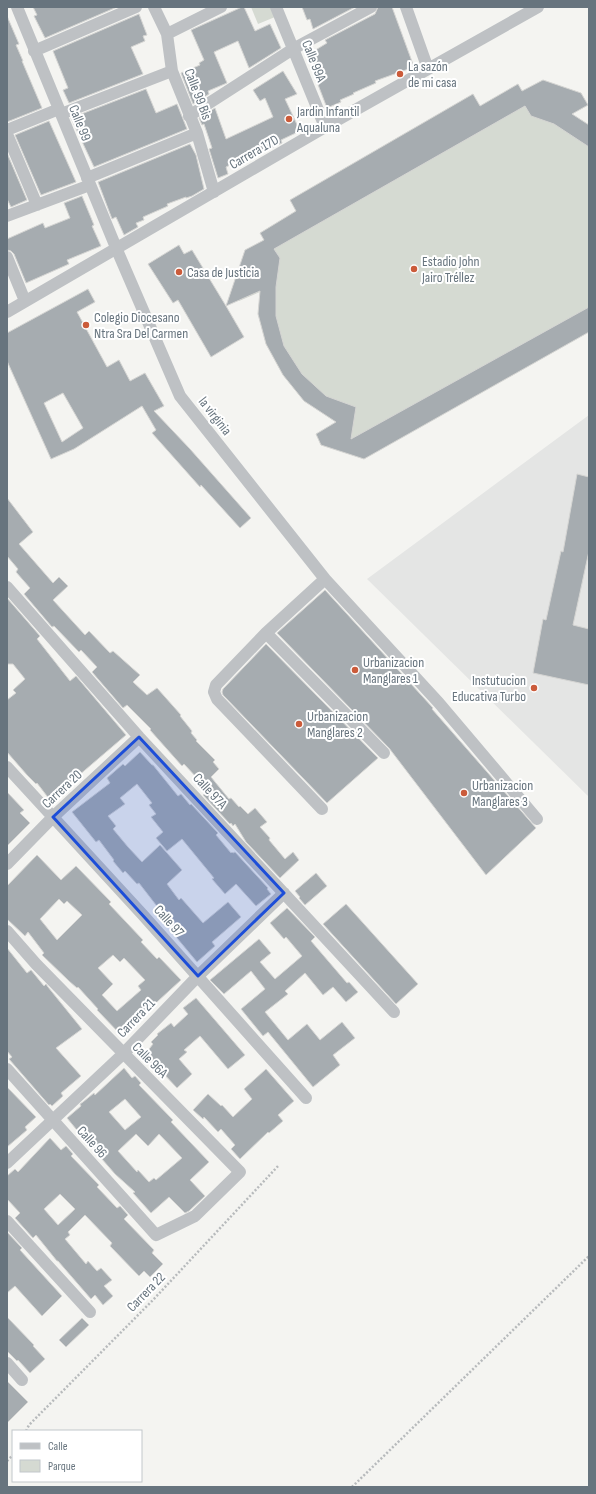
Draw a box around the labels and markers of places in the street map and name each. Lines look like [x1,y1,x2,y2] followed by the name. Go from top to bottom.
[408,58,457,91] place label: La sazón de mi casa
[395,69,405,79] marker: La sazón de mi casa
[296,103,359,136] place label: Jardin Infantil Aqualuna
[284,114,294,124] marker: Jardin Infantil Aqualuna
[421,253,480,286] place label: Estadio John Jairo Tréllez
[187,264,259,281] place label: Casa de Justicia
[409,264,419,274] marker: Estadio John Jairo Tréllez
[174,267,184,277] marker: Casa de Justicia
[94,309,188,342] place label: Colegio Diocesano Ntra Sra Del Carmen
[81,320,91,330] marker: Colegio Diocesano Ntra Sra Del Carmen
[363,654,424,687] place label: Urbanizacion Manglares 1
[350,665,360,675] marker: Urbanizacion Manglares 1
[452,672,526,705] place label: Instutucion Educativa Turbo
[529,683,539,693] marker: Instutucion Educativa Turbo
[307,708,368,741] place label: Urbanizacion Manglares 2
[294,719,304,729] marker: Urbanizacion Manglares 2
[472,777,533,810] place label: Urbanizacion Manglares 3
[459,788,469,798] marker: Urbanizacion Manglares 3

